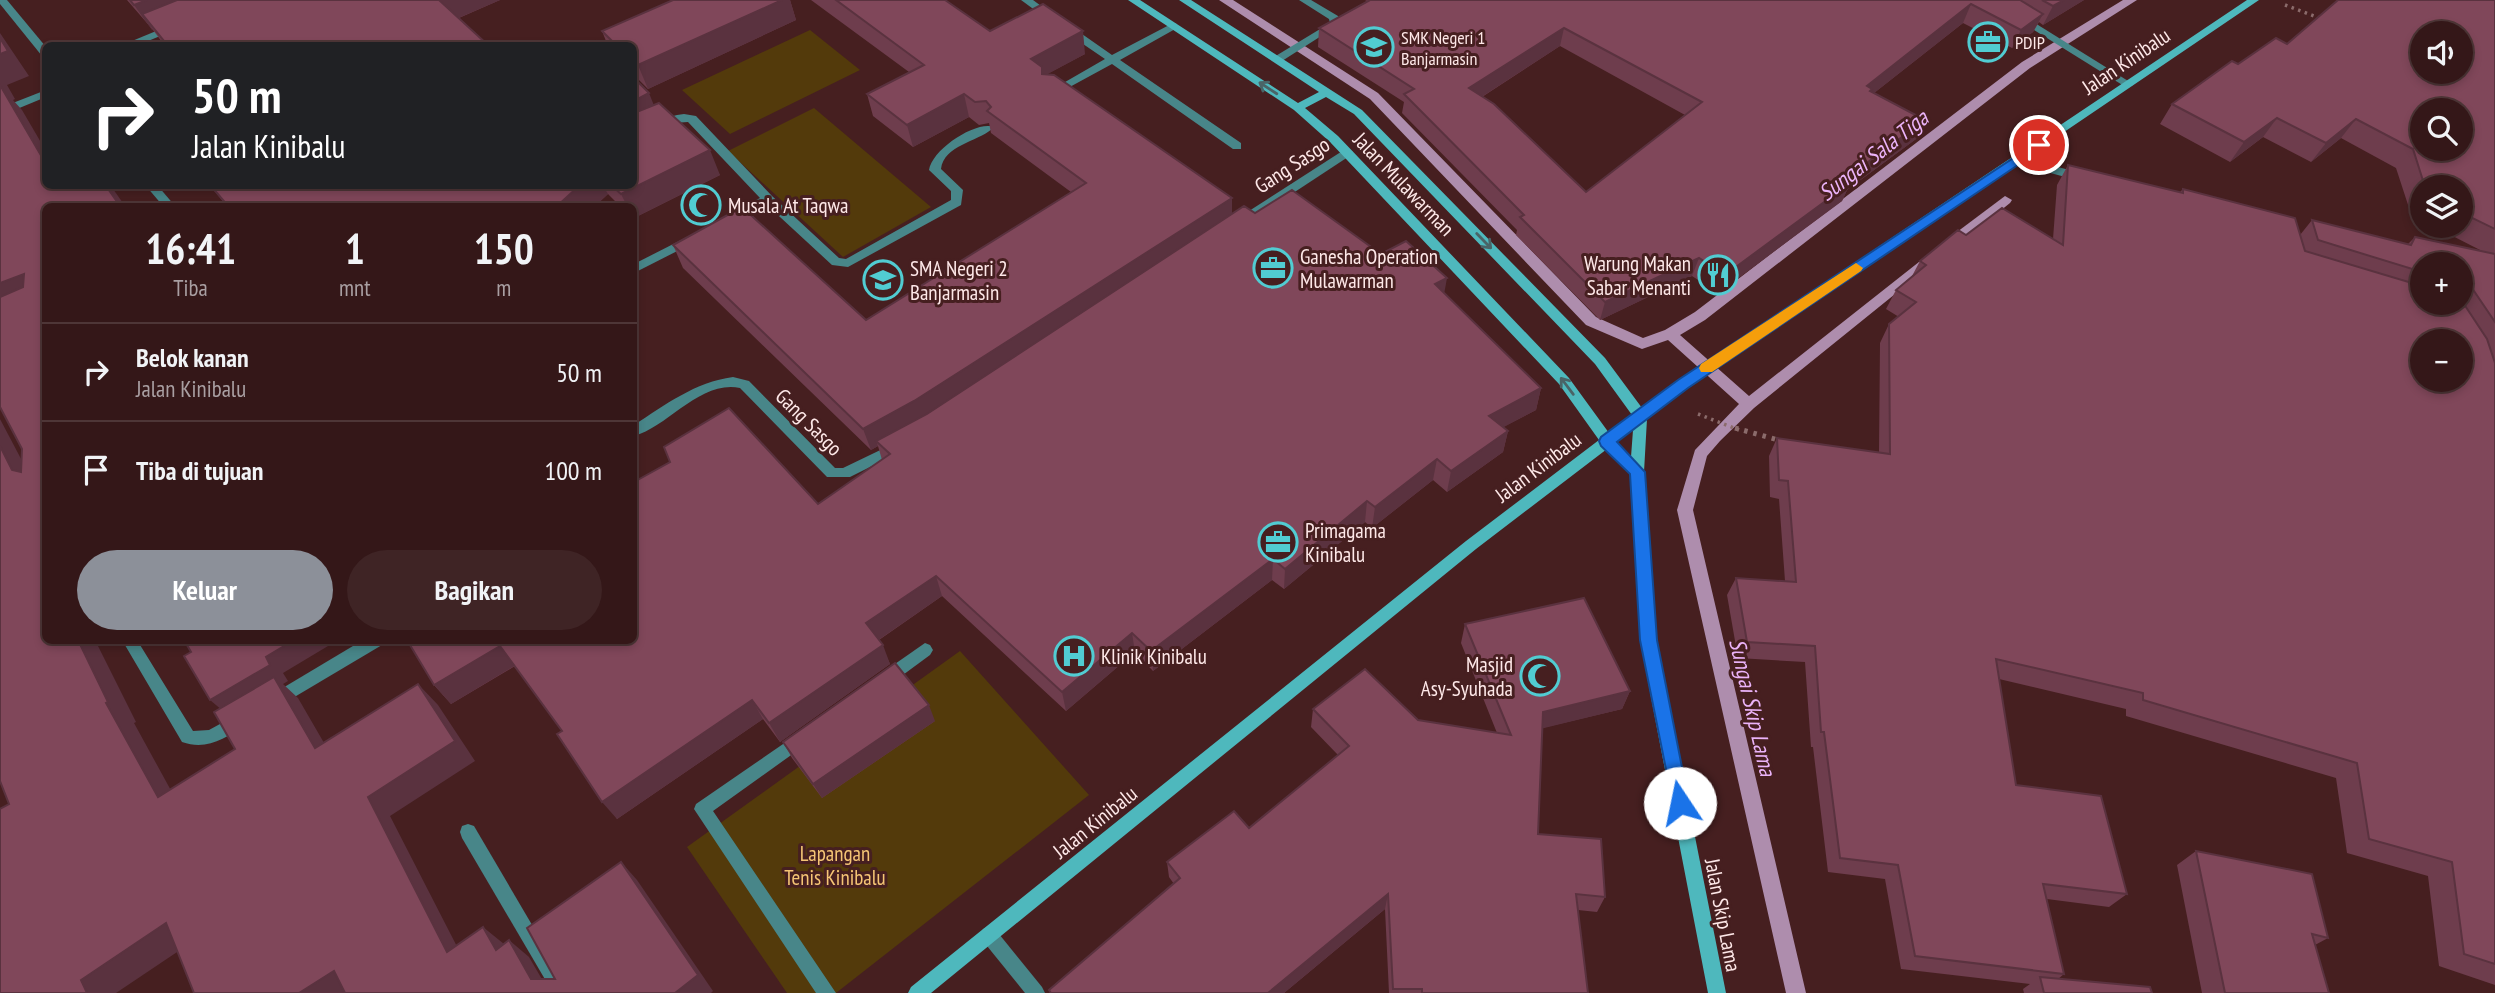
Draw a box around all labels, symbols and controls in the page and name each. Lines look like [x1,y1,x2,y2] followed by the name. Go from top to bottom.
[1967,21,2009,63] office icon: PDIP
[2410,21,2473,392] map controls
[2410,21,2473,84] button: sound
[2076,22,2175,101] street label: Jalan Kinibalu
[1353,26,1395,68] school or university icon: SMK Negeri 1 Banjarmasin
[1401,26,1485,70] place label: SMK Negeri 1 Banjarmasin
[2015,31,2045,54] place label: PDIP
[192,63,281,127] text: 50 m
[77,70,168,161] icon: right
[1258,81,1278,95] one-way arrow
[2410,98,2473,161] button: search
[1812,102,1935,207] water label: Sungai Sala Tiga
[2009,115,2069,175] pin
[192,125,345,167] text: Jalan Kinibalu
[1347,126,1460,242] street label: Jalan Mulawarman
[2020,126,2058,164] icon: arrive
[1249,131,1335,199] street label: Gang Sasgo
[2410,175,2473,238] button: layers
[680,184,722,226] mosque icon: Musala At Taqwa
[728,192,848,219] place label: Musala At Taqwa
[145,221,236,276] text: 16:41
[345,221,365,276] text: 1
[474,221,534,276] text: 150
[1475,232,1492,249] one-way arrow
[1300,243,1438,294] place label: Ganesha Operation Mulawarman
[1252,247,1294,289] office icon: Ganesha Operation Mulawarman
[1584,250,1691,301] place label: Warung Makan Sabar Menanti
[2410,252,2473,315] button: +
[1697,254,1739,296] restaurant icon: Warung Makan Sabar Menanti
[910,255,1008,306] place label: SMA Negeri 2 Banjarmasin
[862,259,904,301] school or university icon: SMA Negeri 2 Banjarmasin
[173,273,208,302] text: Tiba
[339,273,371,302] text: mnt
[496,273,511,302] text: m
[2410,329,2473,392] button: −
[136,341,249,374] text: Belok kanan
[77,353,115,391] icon: right
[556,356,602,389] text: 50 m
[136,374,246,403] text: Jalan Kinibalu
[1560,377,1574,396] one-way arrow
[770,383,848,461] street label: Gang Sasgo
[1489,426,1586,509] street label: Jalan Kinibalu
[77,451,115,489] icon: arrive
[136,454,264,487] text: Tiba di tujuan
[544,454,602,487] text: 100 m
[1305,517,1386,568] place label: Primagama Kinibalu
[1257,521,1299,563] office icon: Primagama Kinibalu
[77,550,333,630] button: Keluar
[347,550,602,630] button: Bagikan
[1053,635,1095,677] hospital icon: Klinik Kinibalu
[1723,635,1783,780] water label: Sungai Skip Lama
[1101,643,1207,670] place label: Klinik Kinibalu
[1421,651,1513,702] place label: Masjid Asy-Syuhada
[1519,655,1561,697] mosque icon: Masjid Asy-Syuhada
[1643,766,1717,840] position arrow
[1047,780,1143,865] street label: Jalan Kinibalu
[784,840,886,891] park label: Lapangan Tenis Kinibalu
[1699,855,1747,974] street label: Jalan Skip Lama

